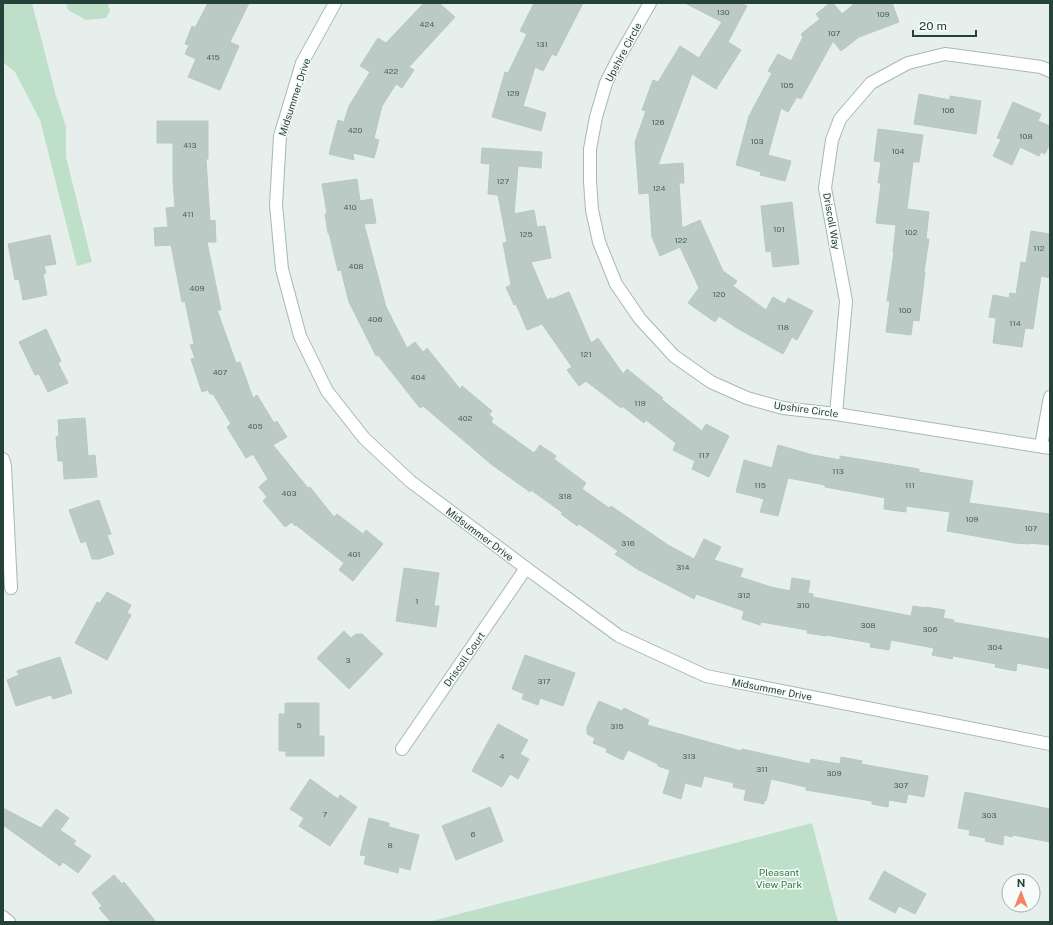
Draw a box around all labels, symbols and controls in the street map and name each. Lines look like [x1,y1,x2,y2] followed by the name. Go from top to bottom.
[716,7,730,17] house number: 130
[876,9,890,19] house number: 109
[913,12,976,38] scale bar
[420,19,434,29] house number: 424
[919,19,947,33] text: 20 m
[602,20,644,84] street label: Upshire Circle
[828,28,841,38] house number: 107
[536,39,548,49] house number: 131
[206,52,220,62] house number: 415
[276,56,312,138] street label: Midsummer Drive
[384,66,399,76] house number: 422
[780,80,794,90] house number: 105
[506,88,520,98] house number: 129
[941,105,955,115] house number: 106
[651,117,665,127] house number: 126
[348,125,362,135] house number: 420
[1019,131,1033,141] house number: 108
[750,136,764,146] house number: 103
[183,140,197,150] house number: 413
[891,146,905,156] house number: 104
[497,176,510,186] house number: 127
[652,183,666,193] house number: 124
[821,192,843,251] street label: Driscoll Way
[343,202,357,212] house number: 410
[182,209,194,219] house number: 411
[773,224,785,234] house number: 101
[905,227,918,237] house number: 102
[519,229,533,239] house number: 125
[675,235,688,245] house number: 122
[1033,243,1045,253] house number: 112
[348,261,364,271] house number: 408
[190,283,204,293] house number: 409
[713,289,726,299] house number: 120
[899,305,912,315] house number: 100
[368,314,382,324] house number: 406
[1009,318,1021,328] house number: 114
[777,322,789,332] house number: 118
[580,349,592,359] house number: 121
[213,367,227,377] house number: 407
[411,372,425,382] house number: 404
[634,398,646,408] house number: 119
[773,399,839,420] street label: Upshire Circle
[458,413,473,423] house number: 402
[247,421,263,431] house number: 405
[698,450,710,460] house number: 117
[832,466,844,476] house number: 113
[754,480,766,490] house number: 115
[905,480,915,490] house number: 111
[282,488,296,498] house number: 403
[558,491,572,501] house number: 318
[444,505,516,564] street label: Midsummer Drive
[965,514,979,524] house number: 109
[1025,523,1038,533] house number: 107
[621,538,635,548] house number: 316
[347,549,361,559] house number: 401
[676,562,690,572] house number: 314
[737,590,751,600] house number: 312
[415,596,419,606] house number: 1
[796,600,810,610] house number: 310
[860,620,876,630] house number: 308
[923,624,937,634] house number: 306
[441,629,487,689] street label: Driscoll Court
[988,642,1002,652] house number: 304
[345,655,351,665] house number: 3
[731,675,813,703] street label: Midsummer Drive
[537,676,551,686] house number: 317
[296,720,302,730] house number: 5
[610,721,624,731] house number: 315
[499,751,505,761] house number: 4
[682,751,696,761] house number: 313
[756,764,768,774] house number: 311
[827,768,841,778] house number: 309
[894,780,908,790] house number: 307
[323,809,328,819] house number: 7
[982,810,996,820] house number: 303
[471,829,476,839] house number: 6
[387,840,393,850] house number: 8
[756,866,803,890] park label: Pleasant View Park
[1001,873,1041,913] north arrow
[1017,877,1025,889] text: N

